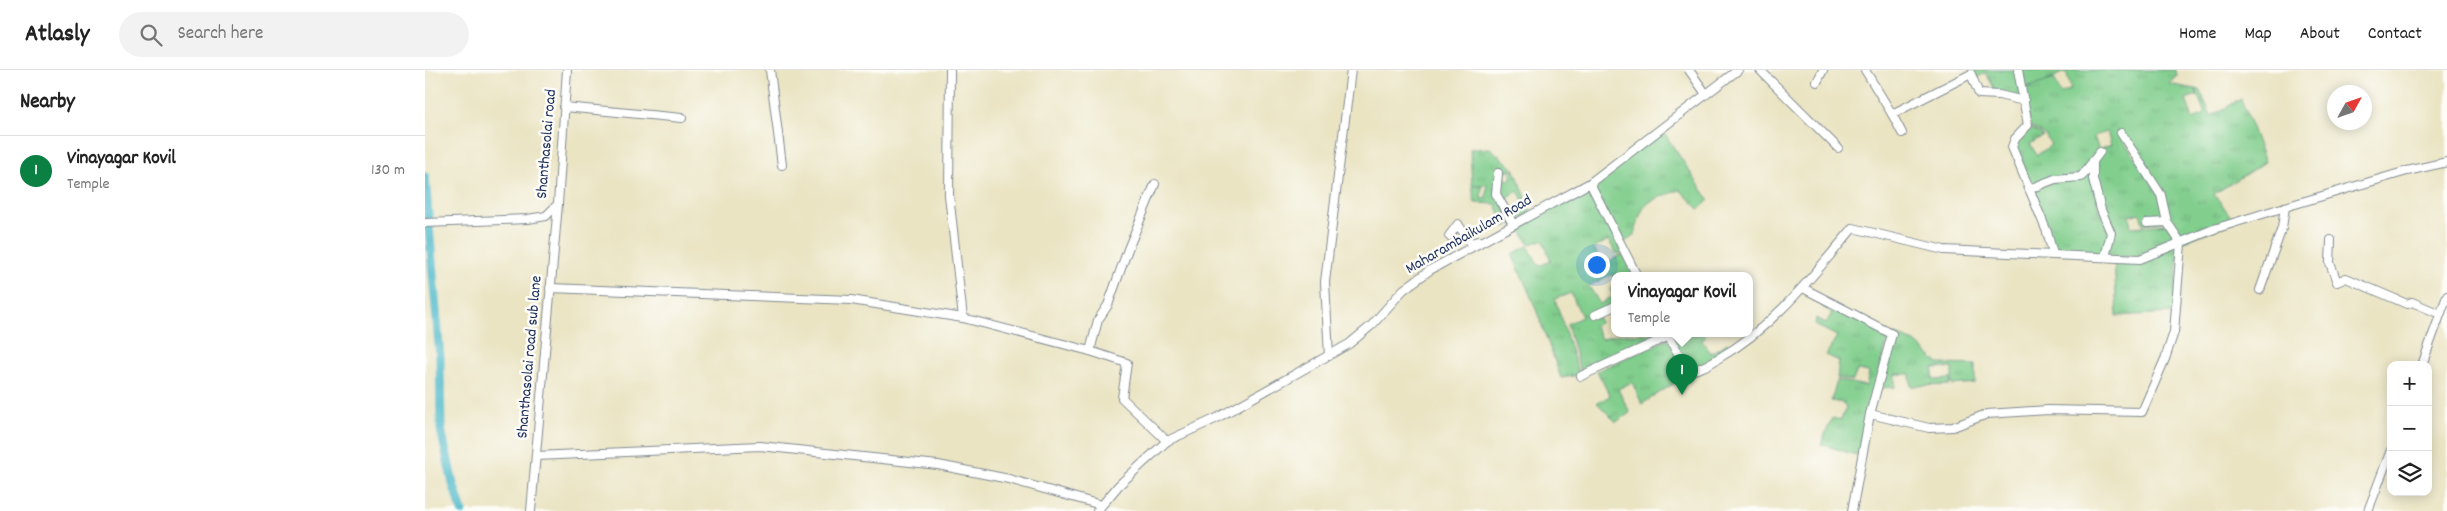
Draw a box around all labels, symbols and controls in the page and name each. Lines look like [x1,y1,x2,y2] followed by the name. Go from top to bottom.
[119,12,469,57] search box
[25,18,89,52] text: Atlasly
[137,21,165,49] icon: search
[177,21,263,48] text: Search here
[2179,22,2216,47] text: Home
[2244,22,2272,47] text: Map
[2300,22,2340,47] text: About
[2368,22,2422,47] text: Contact
[2327,85,2372,130] north arrow
[20,88,75,118] text: Nearby
[531,88,563,200] street label: Shanthasolai road
[67,146,176,173] text: Vinayagar Kovil
[34,159,38,182] text: 1
[371,159,405,182] text: 130 m
[67,173,110,196] text: Temple
[1401,189,1537,281] street label: Maharambaikulam Road
[1584,252,1610,278] your location
[1611,272,1753,337] popup
[511,275,549,439] street label: Shanthasolai road sub lane
[1628,280,1736,307] text: Vinayagar Kovil
[1628,307,1670,330] text: Temple
[1666,354,1698,395] pin: 1
[2387,361,2432,496] map controls
[2387,361,2432,406] button: +
[2387,406,2432,451] button: −
[2387,451,2432,496] button: layers

